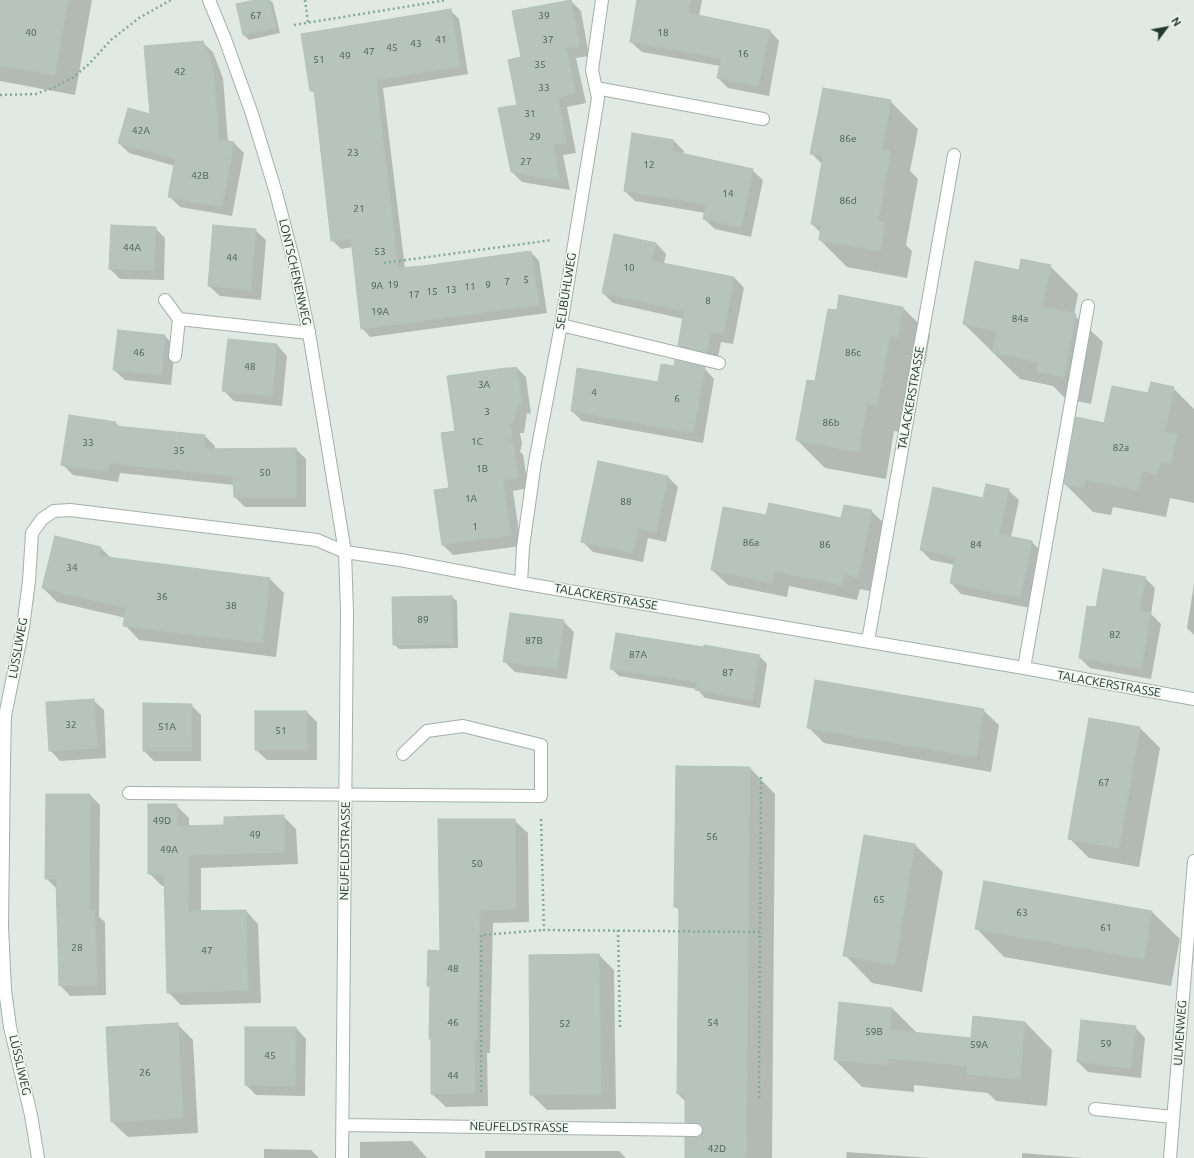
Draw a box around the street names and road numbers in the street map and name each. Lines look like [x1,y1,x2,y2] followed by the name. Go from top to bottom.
[276,218,314,326] street label: LONTSCHENENWEG
[553,252,579,330] street label: SELIBÜHLWEG
[895,345,927,451] street label: TALACKERSTRASSE
[553,581,659,613] street label: TALACKERSTRASSE
[6,616,30,680] street label: LÜSSLIWEG
[1056,668,1162,700] street label: TALACKERSTRASSE
[337,801,353,901] street label: NEUFELDSTRASSE
[1171,1000,1189,1066] street label: ULMENWEG
[6,1033,34,1097] street label: LÜSSLIWEG
[469,1119,569,1135] street label: NEUFELDSTRASSE

